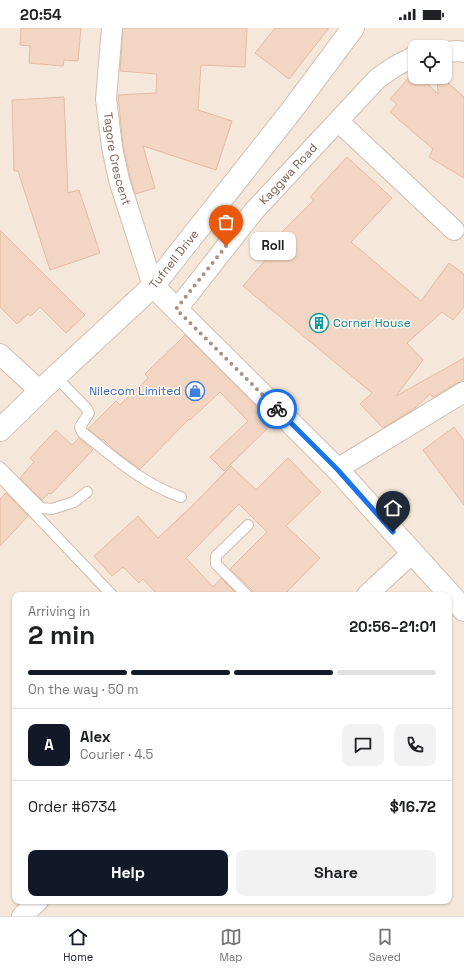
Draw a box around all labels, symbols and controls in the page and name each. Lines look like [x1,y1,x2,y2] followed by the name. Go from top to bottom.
[20,5,62,24] text: 20:54
[408,40,452,84] map controls
[408,40,452,84] button: locate
[100,111,135,207] street label: Tagore Crescent
[256,140,321,208] street label: Kaggwa Road
[209,205,243,246] pin
[215,211,237,233] icon: bag
[146,227,202,292] street label: Tufnell Drive
[250,232,296,260] callout: Roll
[261,237,285,254] text: Roll
[308,312,330,334] building icon: Corner House
[333,315,411,331] place label: Corner House
[184,380,206,402] shop icon: Nilecom Limited
[89,383,181,399] place label: Nilecom Limited
[257,389,297,429] courier
[266,398,288,420] icon: bike
[376,491,410,532] pin
[382,497,404,519] icon: home
[28,603,90,620] text: Arriving in
[349,617,436,636] text: 20:56–21:01
[28,618,95,652] text: 2 min
[28,681,138,698] text: On the way · 50 m
[342,724,384,766] button: chat
[394,724,436,766] button: phone
[80,727,111,746] text: Alex
[44,735,54,754] text: A
[80,746,153,763] text: Courier · 4.5
[28,797,117,816] text: Order #6734
[390,797,436,816] text: $16.72
[28,850,228,896] button: Help
[236,850,436,896] button: Share
[63,926,93,964] tab: Home
[219,926,242,964] tab: Map
[369,926,401,964] tab: Saved

